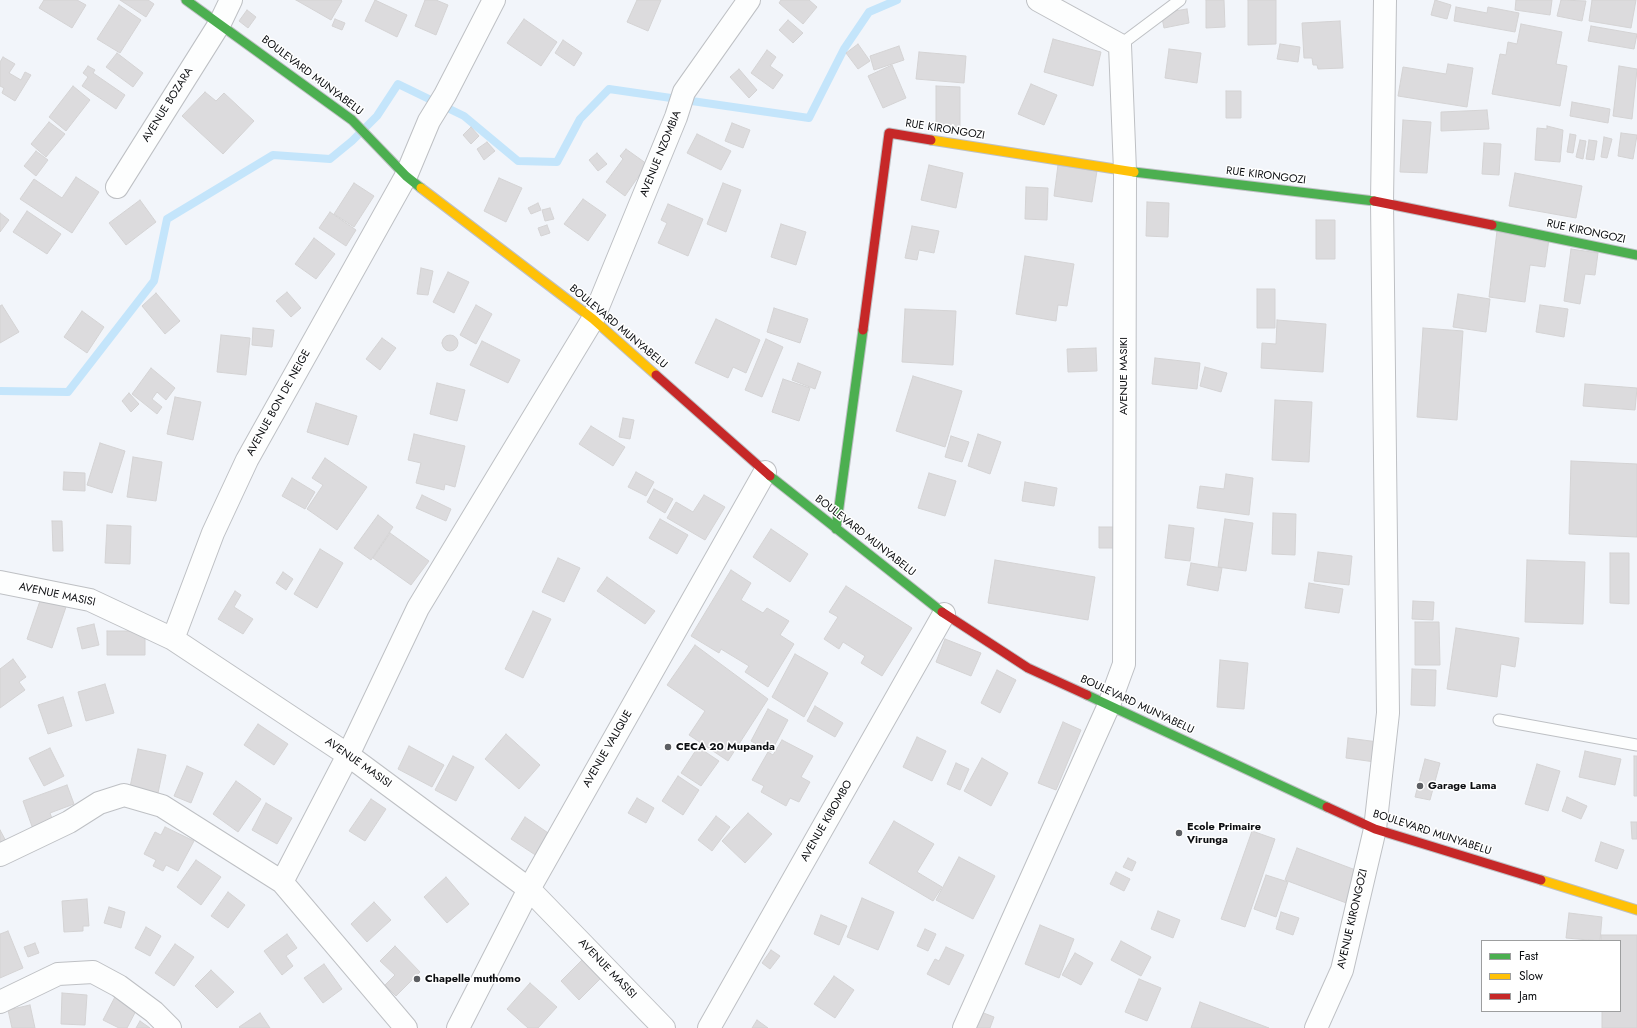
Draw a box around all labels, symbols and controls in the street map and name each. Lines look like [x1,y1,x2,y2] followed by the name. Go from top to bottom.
[259,33,365,119] street label: BOULEVARD MUNYABELU
[140,65,196,145] street label: AVENUE BOZARA
[638,109,684,199] street label: AVENUE NZOMBIA
[904,117,986,143] street label: RUE KIRONGOZI
[1225,165,1307,187] street label: RUE KIRONGOZI
[1545,217,1627,247] street label: RUE KIRONGOZI
[566,282,670,372] street label: BOULEVARD MUNYABELU
[1117,337,1131,415] street label: AVENUE MASIKI
[244,348,314,458] street label: AVENUE BON DE NEIGE
[812,493,918,579] street label: BOULEVARD MUNYABELU
[18,580,96,610] street label: AVENUE MASISI
[1078,673,1196,737] street label: BOULEVARD MUNYABELU
[581,708,635,790] street label: AVENUE VALIQUE
[322,735,394,791] street label: AVENUE MASISI
[676,740,775,754] place label: CECA 20 Mupanda
[663,742,673,752] marker: CECA 20 Mupanda
[798,778,856,864] street label: AVENUE KIBOMBO
[1428,779,1496,793] place label: Garage Lama
[1415,781,1425,791] marker: Garage Lama
[1371,808,1493,858] street label: BOULEVARD MUNYABELU
[1187,820,1261,846] place label: Ecole Primaire Virunga
[1174,828,1184,838] marker: Ecole Primaire Virunga
[1335,868,1371,970] street label: AVENUE KIRONGOZI
[575,936,639,1002] street label: AVENUE MASISI
[1481,940,1621,1012] legend
[1519,947,1538,965] text: Fast
[1519,967,1543,985] text: Slow
[425,972,521,986] place label: Chapelle muthomo
[412,974,422,984] marker: Chapelle muthomo
[1519,987,1537,1005] text: Jam

